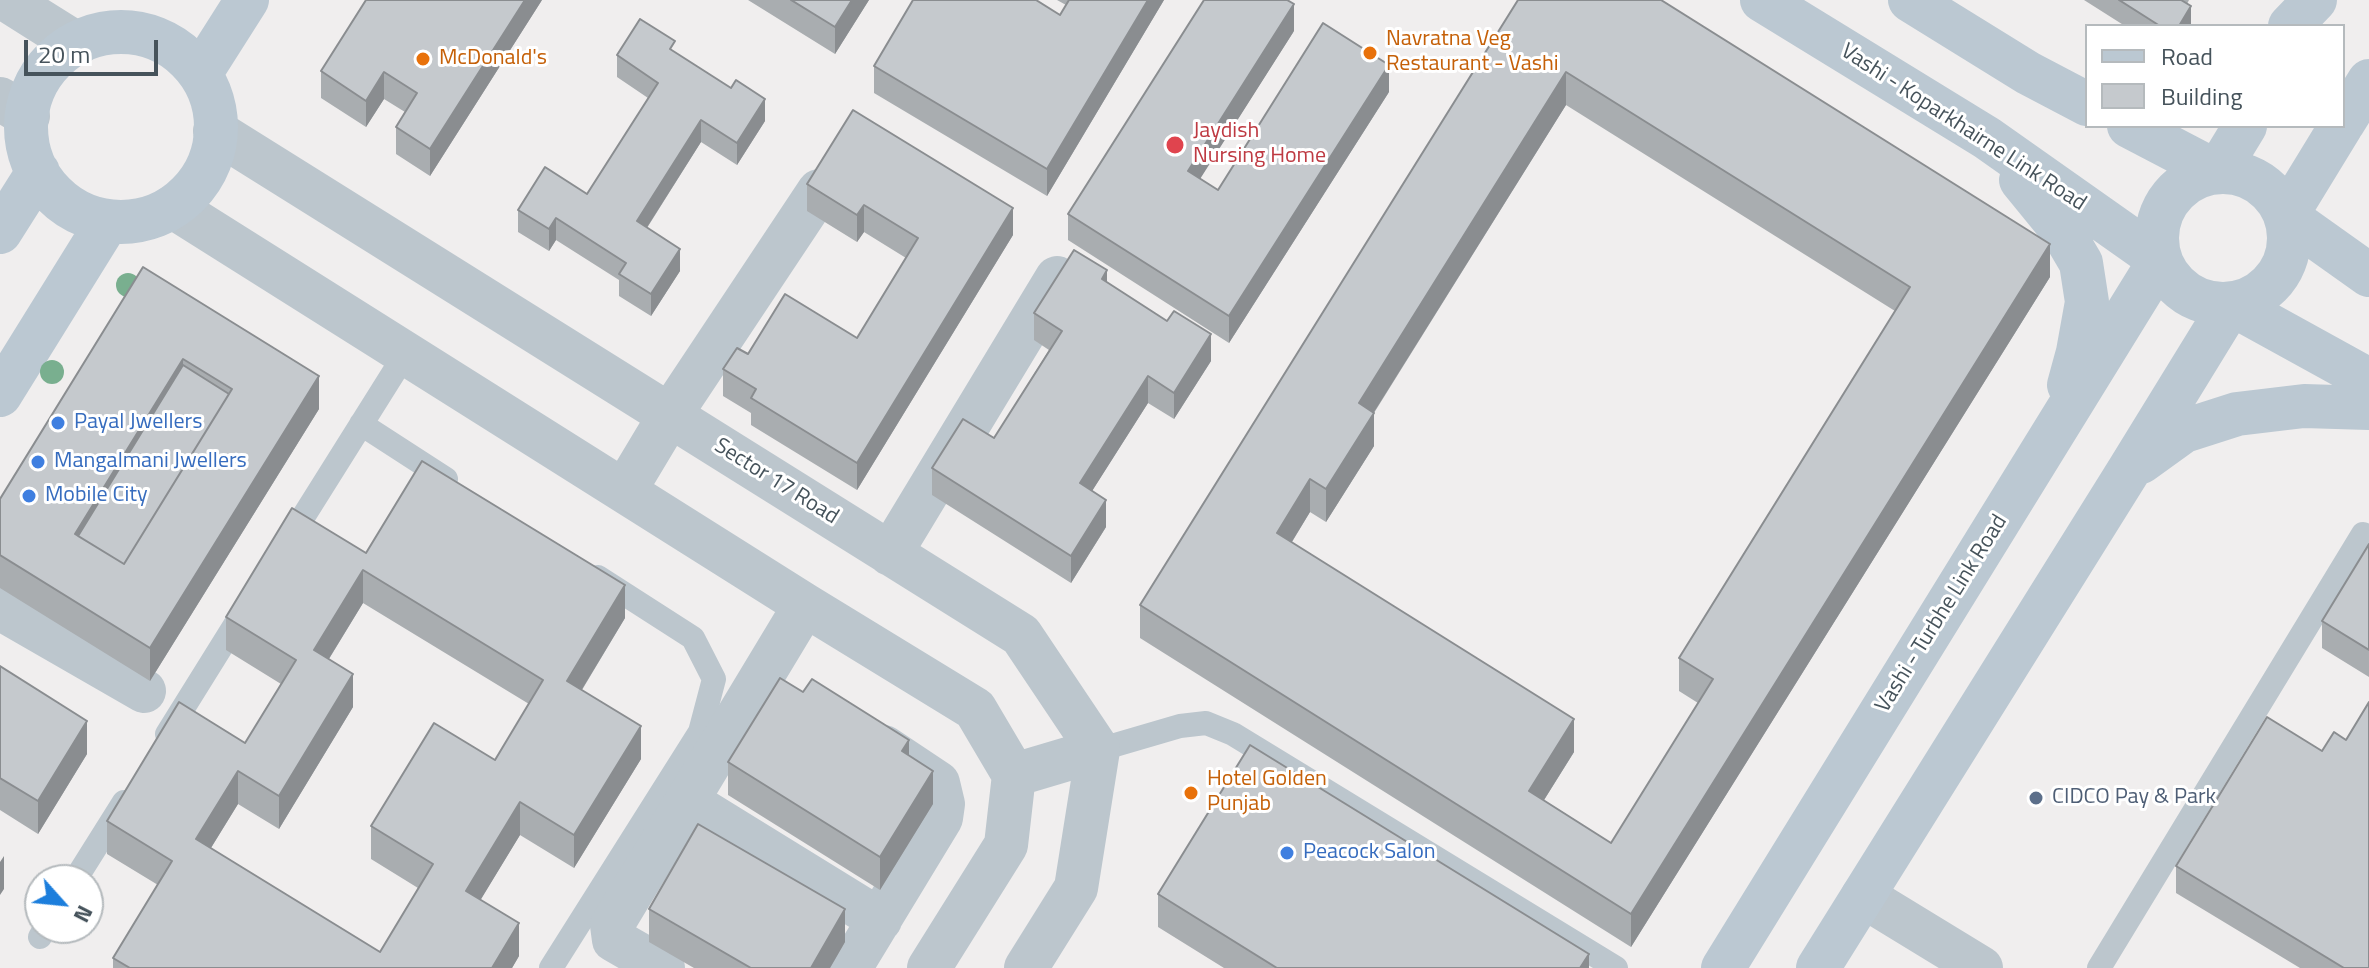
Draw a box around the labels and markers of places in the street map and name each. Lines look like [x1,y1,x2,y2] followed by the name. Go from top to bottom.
[1386,27,1559,78] place label: Navratna Veg Restaurant - Vashi
[1361,44,1379,62] marker: Navratna Veg Restaurant - Vashi
[439,46,547,72] place label: McDonald's
[414,50,432,68] marker: McDonald's
[1193,119,1326,170] place label: Jaydish Nursing Home
[1164,134,1186,156] marker: Jaydish Nursing Home
[74,410,202,436] place label: Payal Jwellers
[49,414,67,432] marker: Payal Jwellers
[54,449,247,475] place label: Mangalmani Jwellers
[29,453,47,471] marker: Mangalmani Jwellers
[45,483,148,509] place label: Mobile City
[20,487,38,505] marker: Mobile City
[1207,767,1327,818] place label: Hotel Golden Punjab
[1182,784,1200,802] marker: Hotel Golden Punjab
[2052,785,2216,811] place label: CIDCO Pay & Park
[2027,789,2045,807] marker: CIDCO Pay & Park
[1303,840,1436,866] place label: Peacock Salon
[1278,844,1296,862] marker: Peacock Salon

